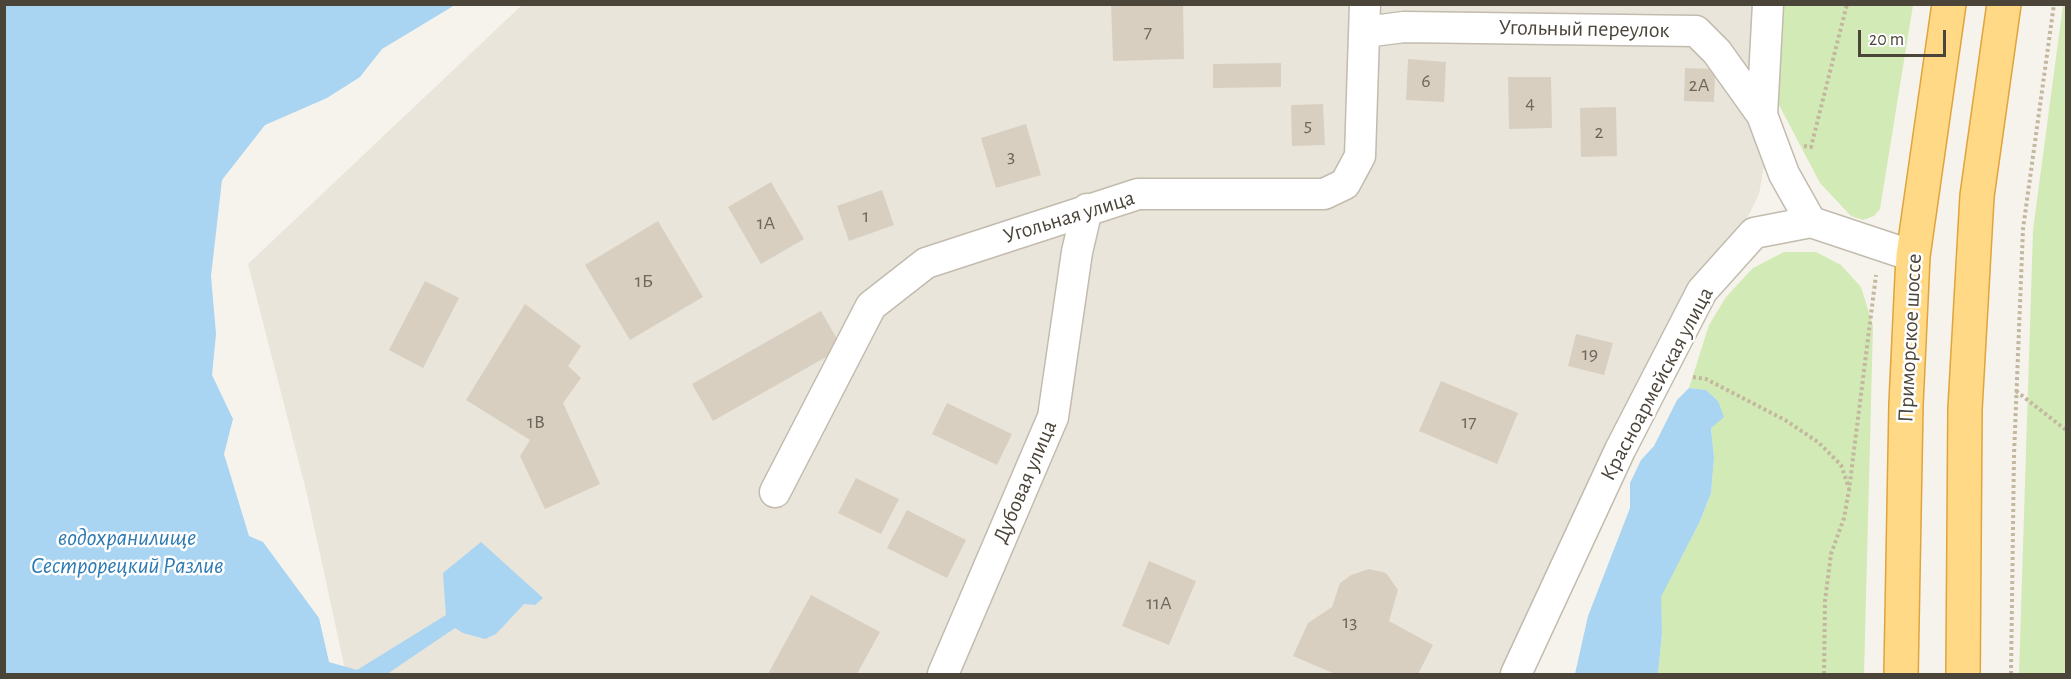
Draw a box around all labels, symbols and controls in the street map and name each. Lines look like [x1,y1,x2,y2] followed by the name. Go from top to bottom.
[1498,14,1670,44] street label: Угольный переулок
[1861,18,1950,56] scale bar
[1144,20,1152,44] house number: 7
[1869,31,1904,49] text: 20 m
[1421,69,1431,93] house number: 6
[1689,73,1709,97] house number: 2А
[1525,91,1535,115] house number: 4
[1304,113,1312,137] house number: 5
[1594,120,1604,144] house number: 2
[1007,144,1015,168] house number: 3
[1000,184,1138,250] street label: Угольная улица
[863,204,869,228] house number: 1
[757,211,775,235] house number: 1А
[1892,253,1928,423] street label: Приморское шоссе
[635,269,653,293] house number: 1Б
[1595,283,1719,485] street label: Красноармейская улица
[1582,342,1598,366] house number: 19
[527,410,545,434] house number: 1В
[1461,410,1477,434] house number: 17
[987,417,1063,547] street label: Дубовая улица
[31,524,223,580] water label: водохранилище Сестрорецкий Разлив
[1146,591,1172,615] house number: 11А
[1342,610,1358,634] house number: 13

